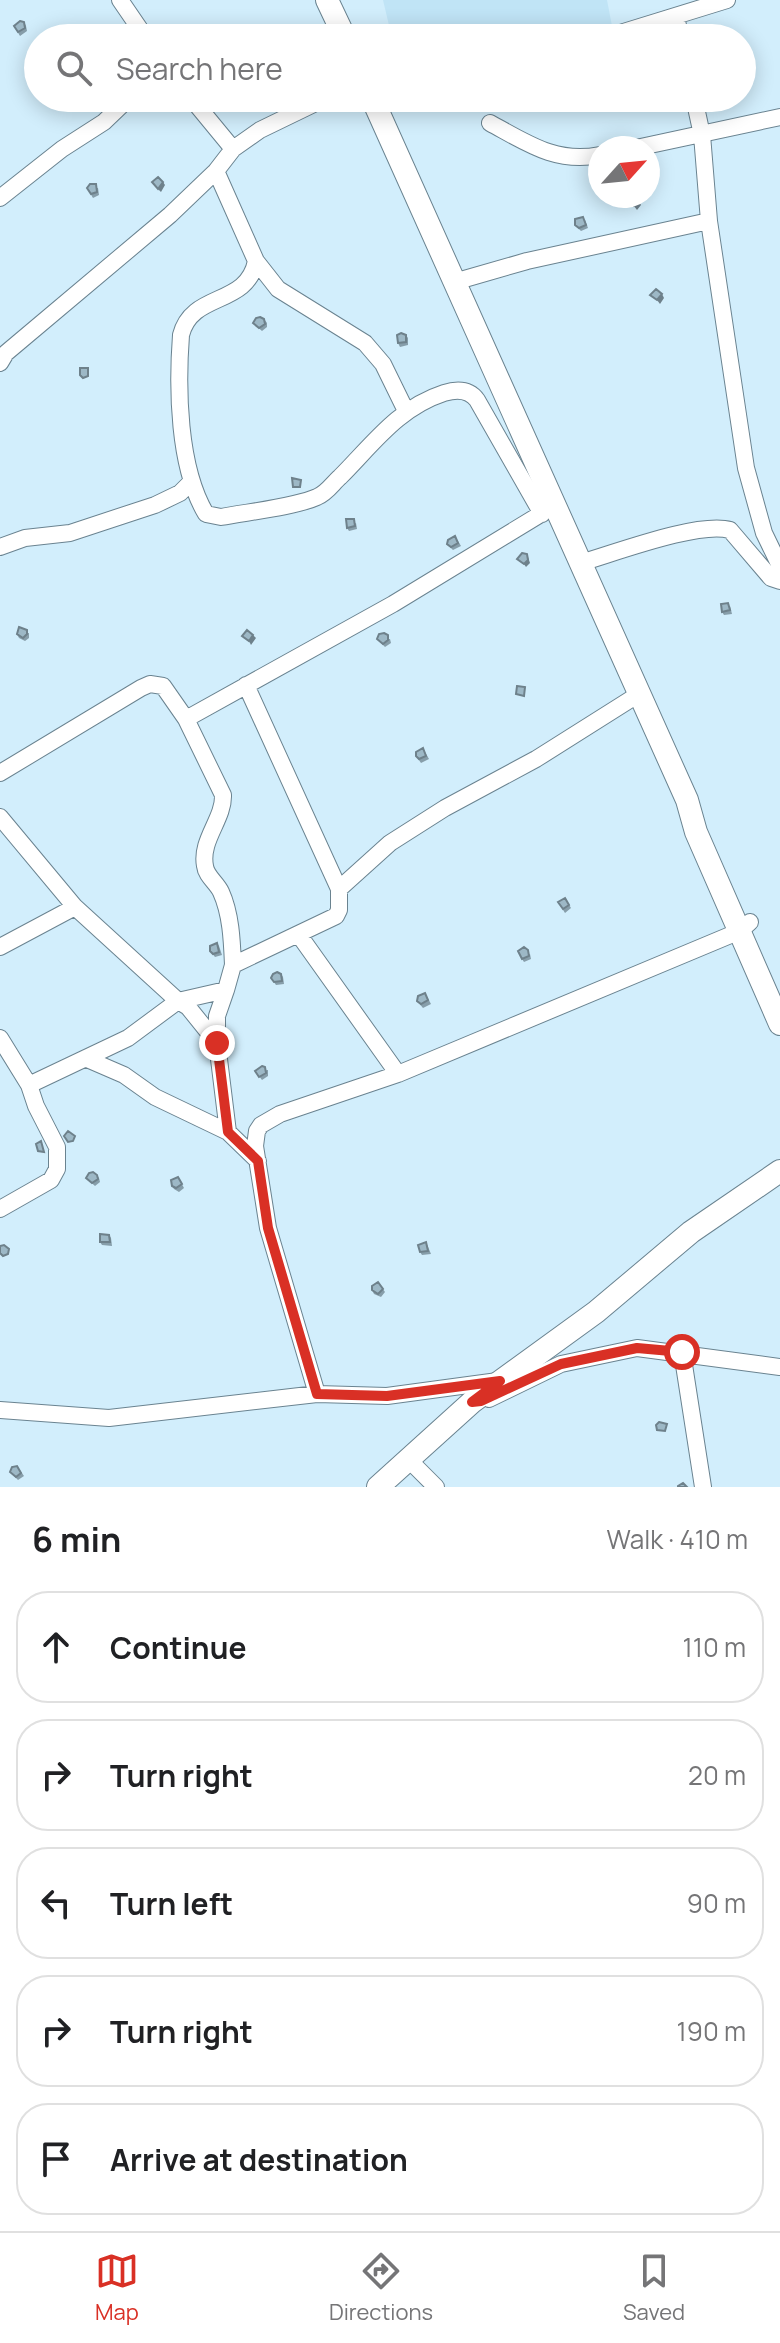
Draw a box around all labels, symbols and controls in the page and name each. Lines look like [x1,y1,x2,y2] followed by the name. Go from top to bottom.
[24,24,756,112] search box
[52,46,96,90] icon: search
[116,48,283,89] text: Search here
[588,136,660,208] north arrow
[199,1025,235,1061] route end
[664,1334,700,1370] route start
[32,1516,121,1562] text: 6 min
[607,1521,748,1557] text: Walk · 410 m
[34,1625,78,1669] icon: ahead
[110,1627,246,1668] text: Continue
[683,1629,746,1665] text: 110 m
[34,1753,78,1797] icon: right
[110,1755,253,1796] text: Turn right
[688,1757,746,1793] text: 20 m
[34,1881,78,1925] icon: left
[110,1883,233,1924] text: Turn left
[687,1885,746,1921] text: 90 m
[34,2009,78,2053] icon: right
[110,2011,253,2052] text: Turn right
[677,2013,746,2049] text: 190 m
[34,2137,78,2181] icon: arrive
[110,2139,408,2180] text: Arrive at destination
[95,2249,139,2327] tab: Map
[329,2249,433,2327] tab: Directions
[623,2249,685,2327] tab: Saved

